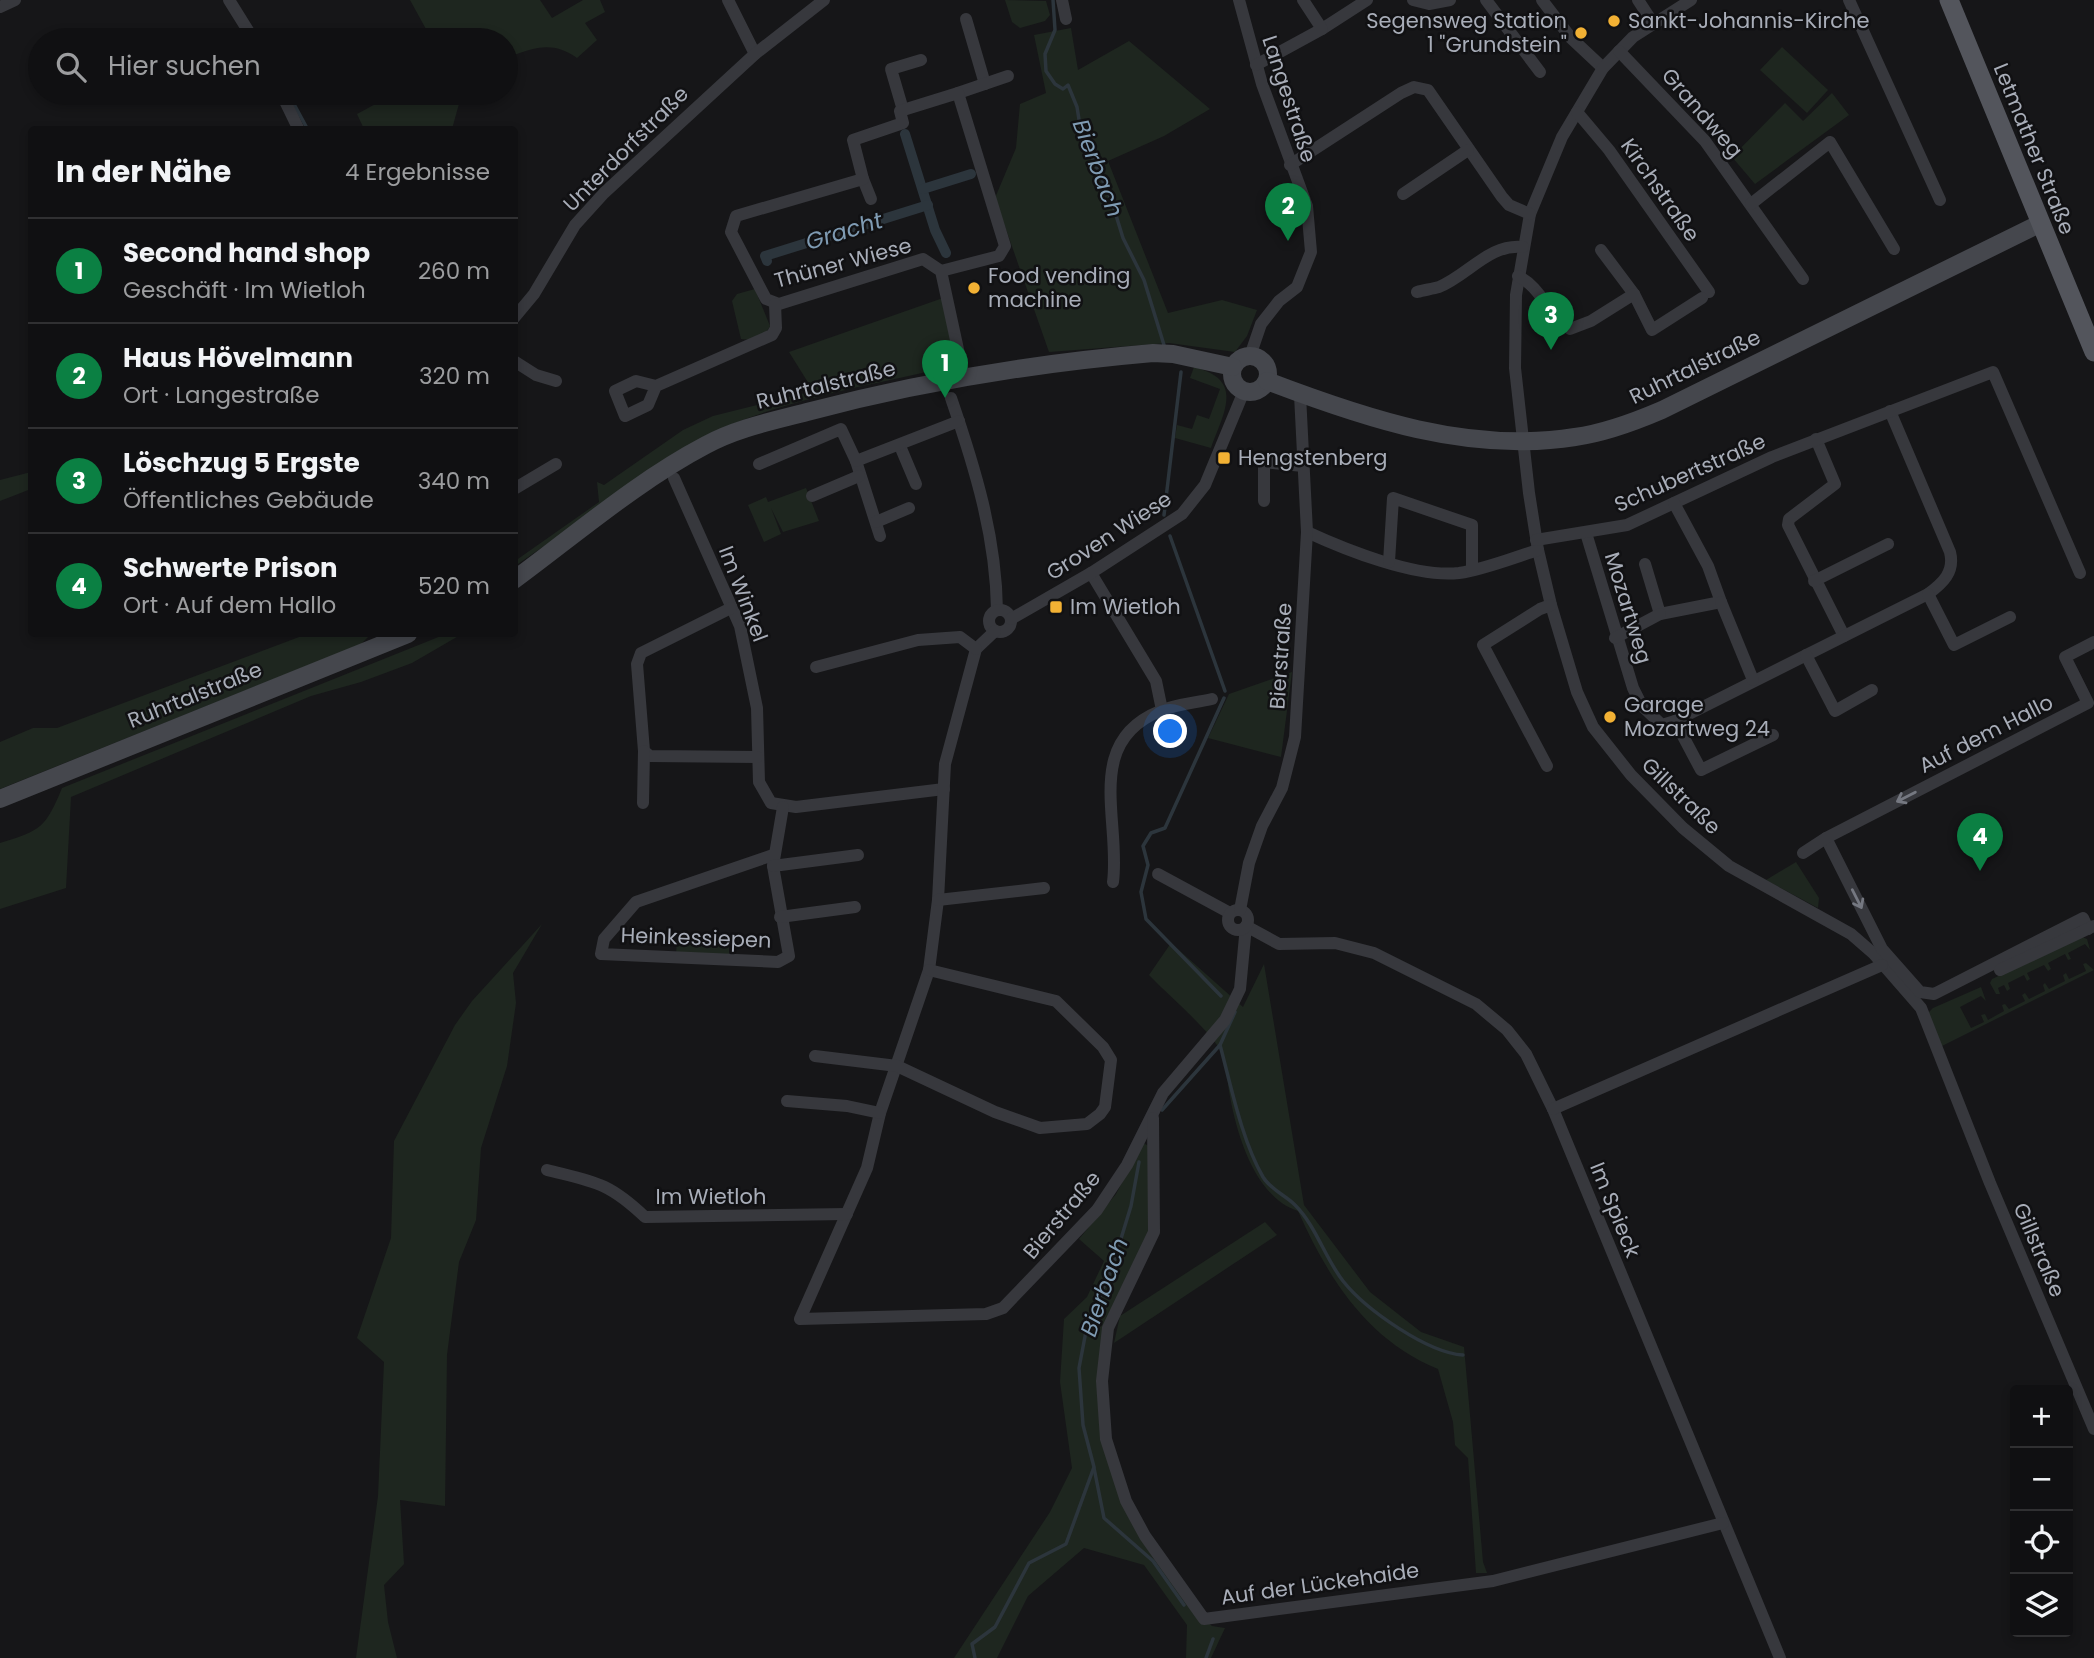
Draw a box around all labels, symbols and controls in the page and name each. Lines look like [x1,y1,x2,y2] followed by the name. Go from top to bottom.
[1366,6,1567,59] place label: Segensweg Station 1 "Grundstein"
[1628,6,1870,35] place label: Sankt-Johannis-Kirche
[1606,13,1622,29] marker: Sankt-Johannis-Kirche
[1573,25,1589,41] marker: Segensweg Station 1 "Grundstein"
[28,28,518,105] search box
[1255,32,1324,166] street label: Langestraße
[52,48,90,86] icon: search
[108,48,261,84] text: Hier suchen
[1987,59,2082,239] street label: Letmather Straße
[1655,61,1750,164] street label: Grandweg
[557,80,695,218] street label: Unterdorfstraße
[1065,114,1131,222] water label: Bierbach
[1614,132,1707,247] street label: Kirchstraße
[56,150,231,193] text: In der Nähe
[345,156,490,188] text: 4 Ergebnisse
[1265,183,1311,241] pin: 2
[802,204,887,258] water label: Gracht
[771,230,915,295] street label: Thüner Wiese
[123,235,370,271] text: Second hand shop
[75,255,83,287] text: 1
[418,255,490,287] text: 260 m
[988,261,1131,314] place label: Food vending machine
[123,274,366,306] text: Geschäft · Im Wietloh
[966,280,982,296] marker: Food vending machine
[1528,292,1574,350] pin: 3
[1624,322,1765,411] street label: Ruhrtalstraße
[123,340,353,376] text: Haus Hövelmann
[922,340,968,398] pin: 1
[753,353,898,416] street label: Ruhrtalstraße
[72,360,86,392] text: 2
[419,360,490,392] text: 320 m
[123,379,320,411] text: Ort · Langestraße
[1610,426,1770,519] street label: Schubertstraße
[1238,443,1388,472] place label: Hengstenberg
[123,445,360,481] text: Löschzug 5 Ergste
[1216,450,1232,466] marker: Hengstenberg
[72,465,86,497] text: 3
[418,465,490,497] text: 340 m
[123,484,374,516] text: Öffentliches Gebäude
[1040,484,1177,587] street label: Groven Wiese
[712,542,775,646] street label: Im Winkel
[1598,549,1659,667] street label: Mozartweg
[123,550,338,586] text: Schwerte Prison
[71,570,87,602] text: 4
[418,570,490,602] text: 520 m
[123,589,336,621] text: Ort · Auf dem Hallo
[1070,592,1181,621] place label: Im Wietloh
[1048,599,1064,615] marker: Im Wietloh
[1262,602,1299,710] street label: Bierstraße
[123,654,266,735] street label: Ruhrtalstraße
[1914,687,2058,780] street label: Auf dem Hallo
[1624,690,1770,743] place label: Garage Mozartweg 24
[1602,709,1618,725] marker: Garage Mozartweg 24
[1153,714,1187,748] your location
[1635,751,1727,841] street label: Gillstraße
[1896,791,1917,804] one-way arrow
[1957,813,2003,871] pin: 4
[1850,888,1864,909] one-way arrow
[620,920,772,955] street label: Heinkessiepen
[1583,1158,1648,1262] street label: Im Spieck
[1016,1164,1107,1265] street label: Bierstraße
[656,1182,766,1211] street label: Im Wietloh
[2007,1198,2072,1301] street label: Gillstraße
[1072,1233,1136,1341] water label: Bierbach
[2010,1385,2073,1637] map controls
[2010,1385,2073,1448] button: +
[2010,1448,2073,1511] button: −
[2010,1511,2073,1574] button: locate
[1219,1555,1421,1612] street label: Auf der Lückehaide
[2010,1574,2073,1637] button: layers

